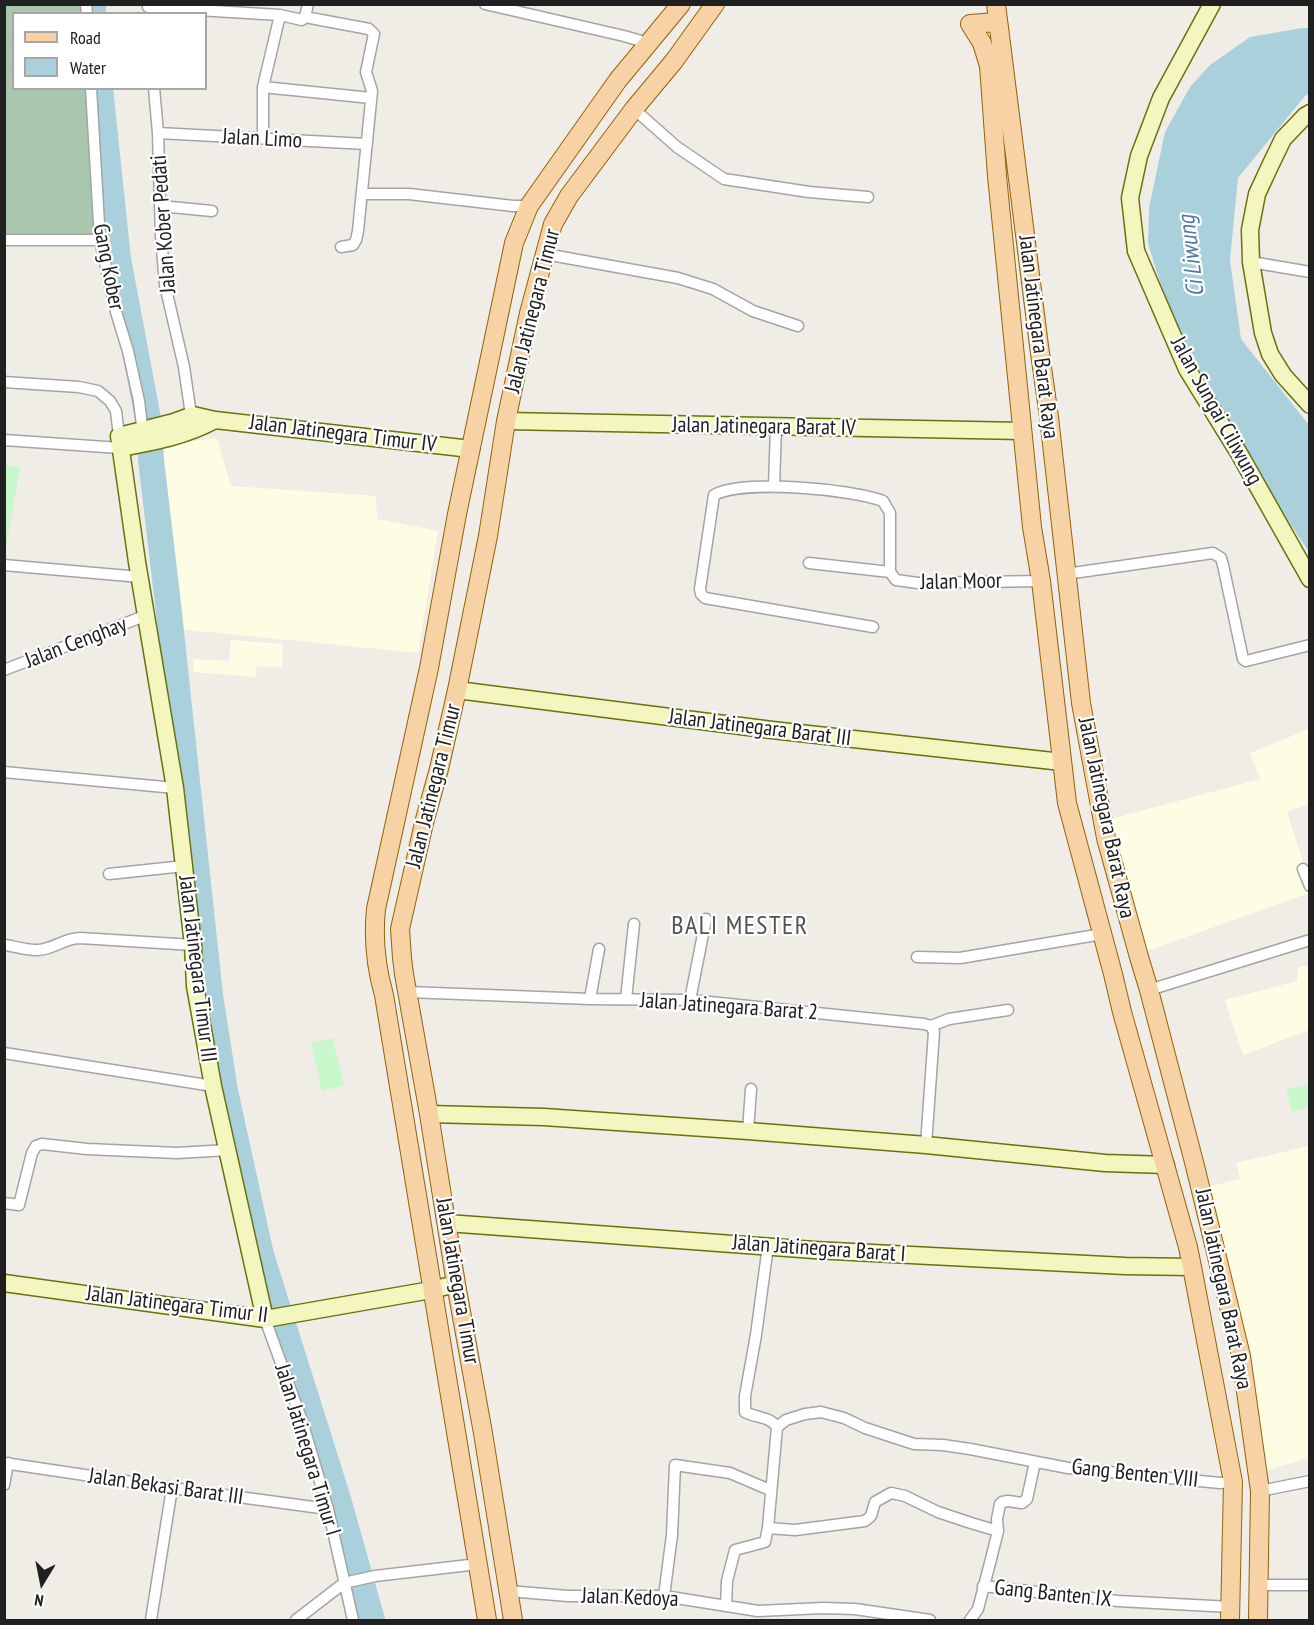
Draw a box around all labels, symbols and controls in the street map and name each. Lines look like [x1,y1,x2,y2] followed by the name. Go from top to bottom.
[12,12,207,90] legend
[70,26,101,49] text: Road
[70,56,106,79] text: Water
[221,124,303,154] street label: Jalan Limo
[146,154,182,294] street label: Jalan Kober Pedati
[1173,214,1211,298] water label: Ci Liwung
[87,221,129,313] street label: Gang Kober
[500,226,566,396] street label: Jalan Jatinegara Timur
[1012,234,1064,440] street label: Jalan Jatinegara Barat Raya
[1164,332,1268,490] street label: Jalan Sungai Ciliwung
[248,409,438,459] street label: Jalan Jatinegara Timur IV
[672,412,856,442] street label: Jalan Jatinegara Barat IV
[920,568,1002,596] street label: Jalan Moor
[21,612,131,674] street label: Jalan Cenghay
[401,701,467,871] street label: Jalan Jatinegara Timur
[667,704,853,752] street label: Jalan Jatinegara Barat III
[1072,715,1140,921] street label: Jalan Jatinegara Barat Raya
[172,874,222,1064] street label: Jalan Jatinegara Timur III
[671,911,809,943] district label: BALI MESTER
[639,988,819,1026] street label: Jalan Jatinegara Barat 2
[1189,1186,1257,1392] street label: Jalan Jatinegara Barat Raya
[429,1196,485,1366] street label: Jalan Jatinegara Timur
[732,1230,906,1268] street label: Jalan Jatinegara Barat I
[85,1281,269,1329] street label: Jalan Jatinegara Timur II
[268,1361,346,1539] street label: Jalan Jatinegara Timur I
[1070,1454,1200,1494] street label: Gang Benten VIII
[87,1463,245,1511] street label: Jalan Bekasi Barat III
[12,1553,72,1613] north arrow
[993,1575,1113,1613] street label: Gang Banten IX
[581,1583,679,1613] street label: Jalan Kedoya
[33,1590,45,1611] text: N

